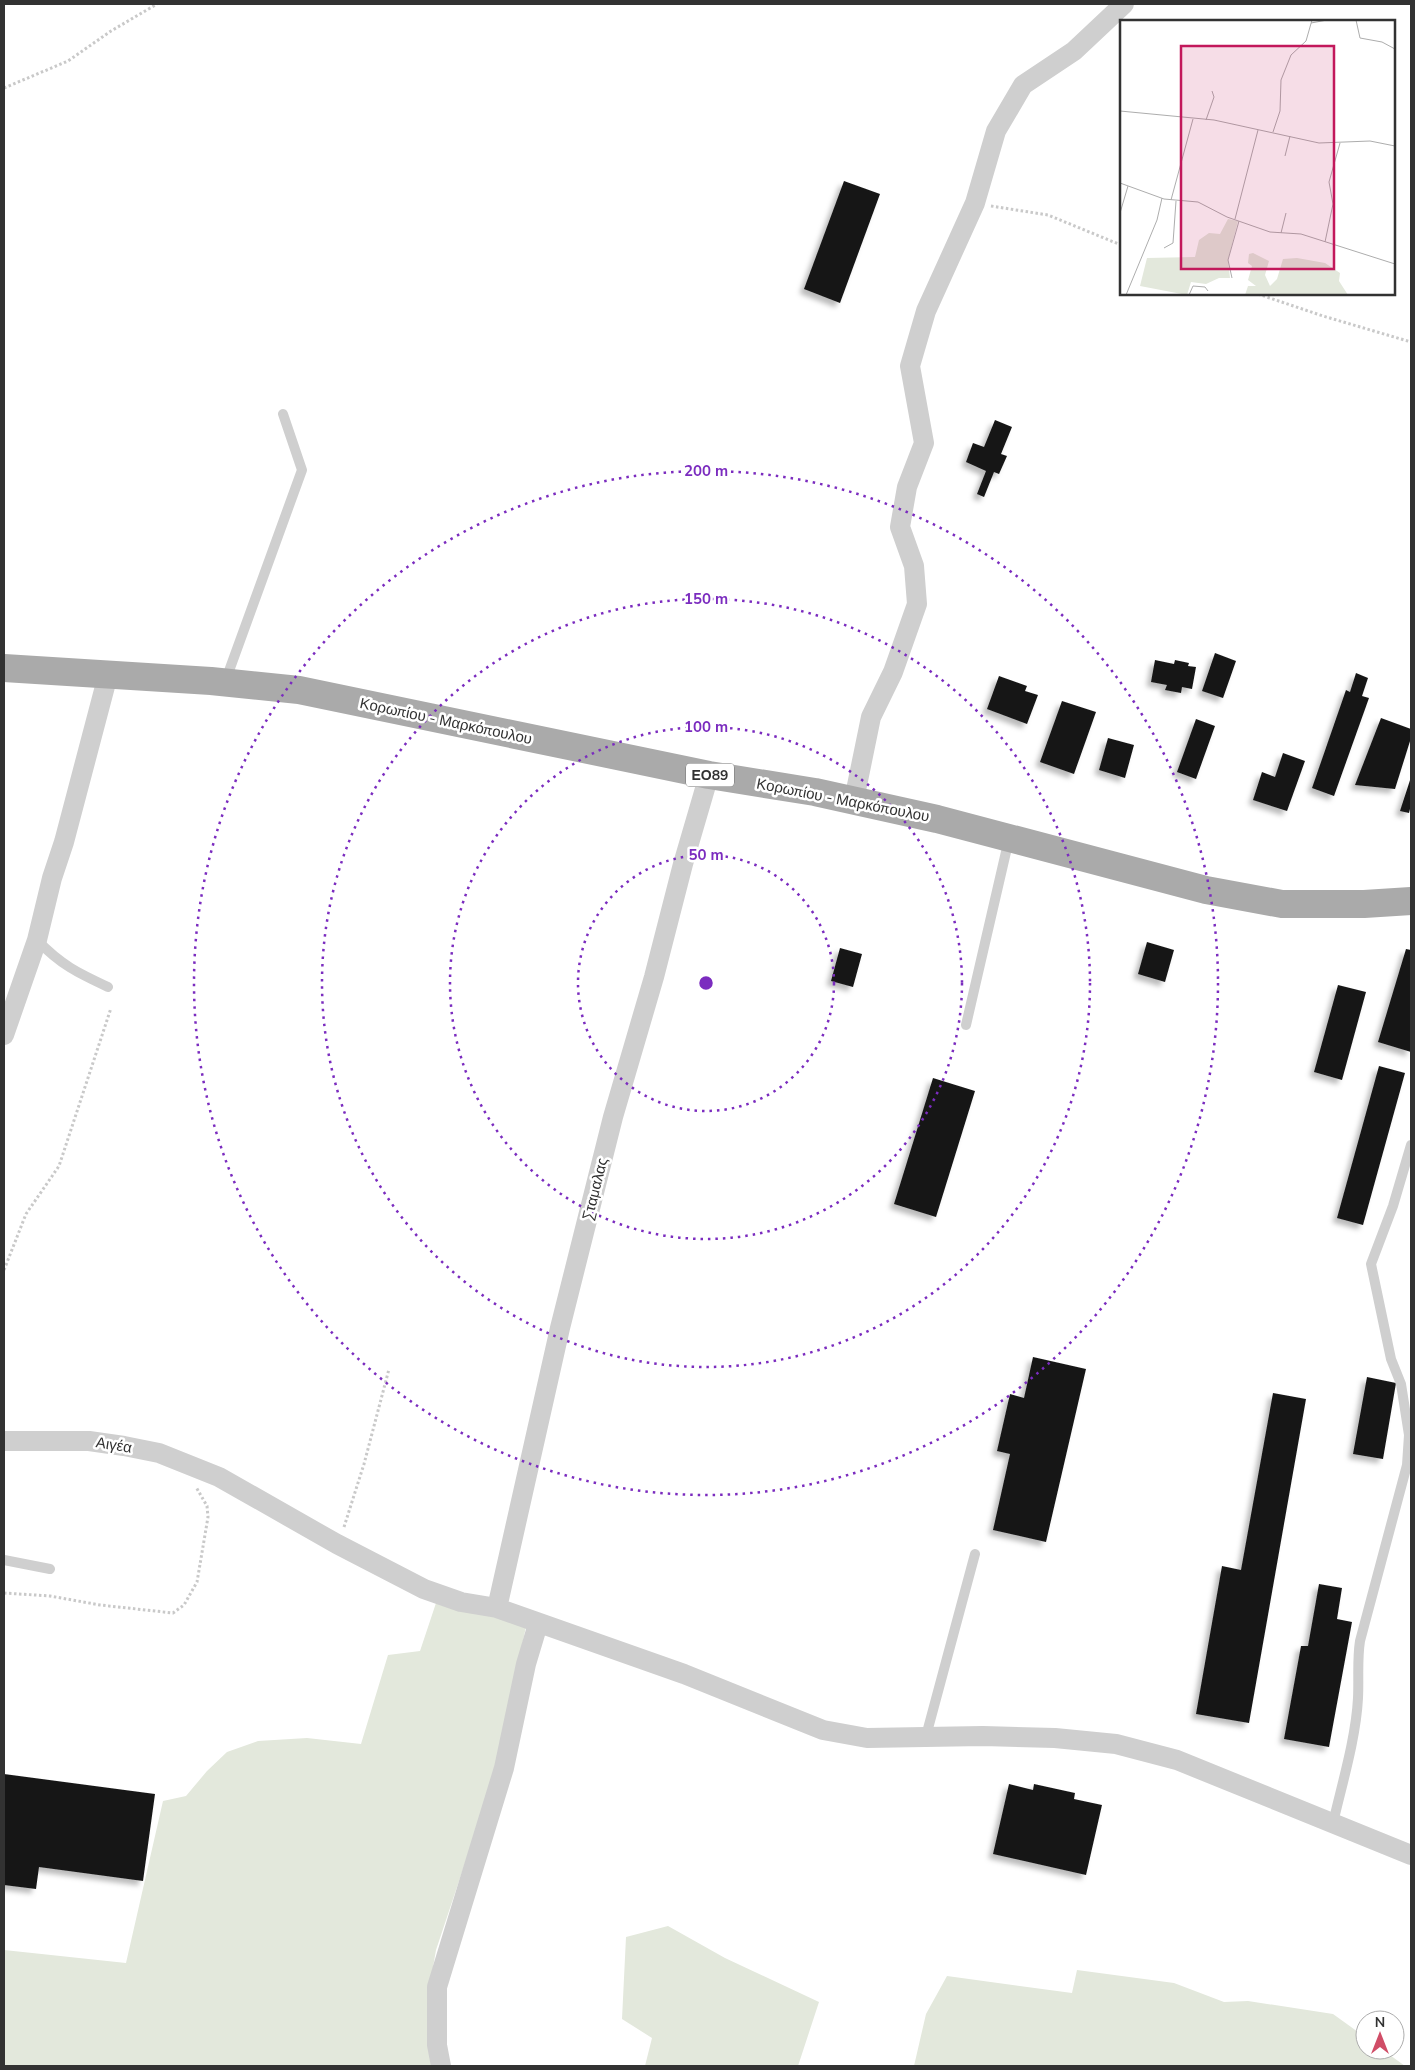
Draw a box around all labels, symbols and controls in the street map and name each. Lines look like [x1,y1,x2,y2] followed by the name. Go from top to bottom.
[1120,20,1395,295] inset map
[684,461,728,481] text: 200 m
[684,589,728,609] text: 150 m
[358,693,534,749] street label: Κορωπίου - Μαρκόπουλου
[684,717,728,737] text: 100 m
[686,764,734,786] road number: ΕΟ89
[755,773,931,827] street label: Κορωπίου - Μαρκόπουλου
[688,845,724,865] text: 50 m
[697,974,715,992] centre of rings
[578,1156,612,1222] street label: Σταμαλας
[95,1432,134,1458] street label: Αιγέα
[1355,2010,1405,2060] north arrow
[1375,2013,1385,2032] text: N

